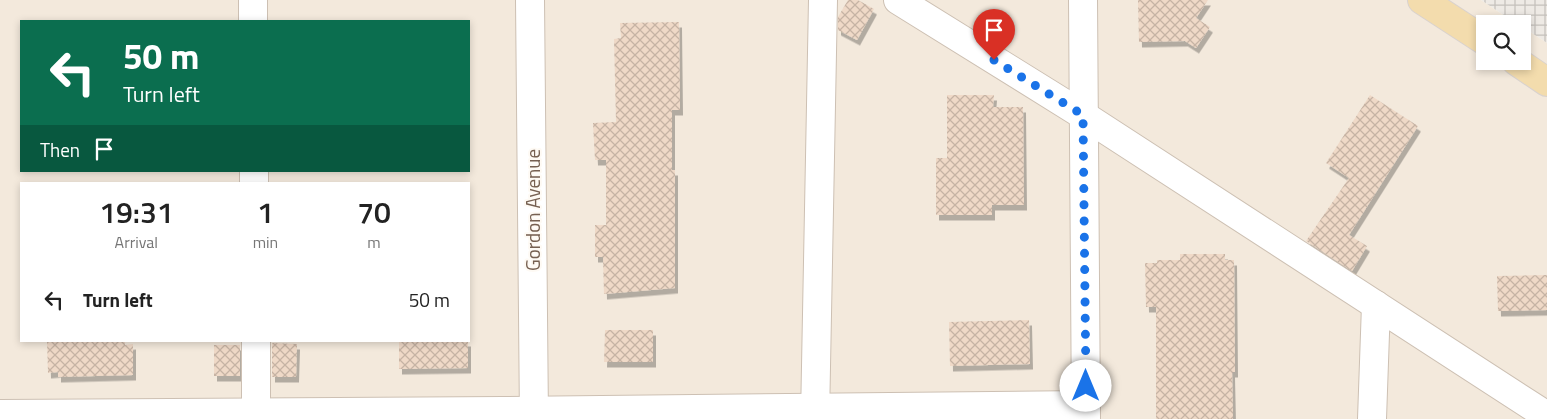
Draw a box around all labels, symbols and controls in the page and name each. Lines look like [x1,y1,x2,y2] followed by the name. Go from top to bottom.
[973,9,1015,60] pin
[1476,15,1531,70] map controls
[1476,15,1531,70] button: search
[980,16,1008,44] icon: arrive
[123,29,199,83] text: 50 m
[40,40,105,105] icon: left
[123,77,200,111] text: Turn left
[40,135,80,164] text: Then
[90,135,118,163] icon: arrive
[518,149,547,271] street label: Gordon Avenue
[99,189,174,235] text: 19:31
[257,189,274,235] text: 1
[357,189,391,235] text: 70
[115,230,158,254] text: Arrival
[253,230,278,254] text: min
[367,230,381,254] text: m
[83,285,153,314] text: Turn left
[409,285,450,314] text: 50 m
[40,286,68,314] icon: left
[1059,359,1111,411] position arrow

